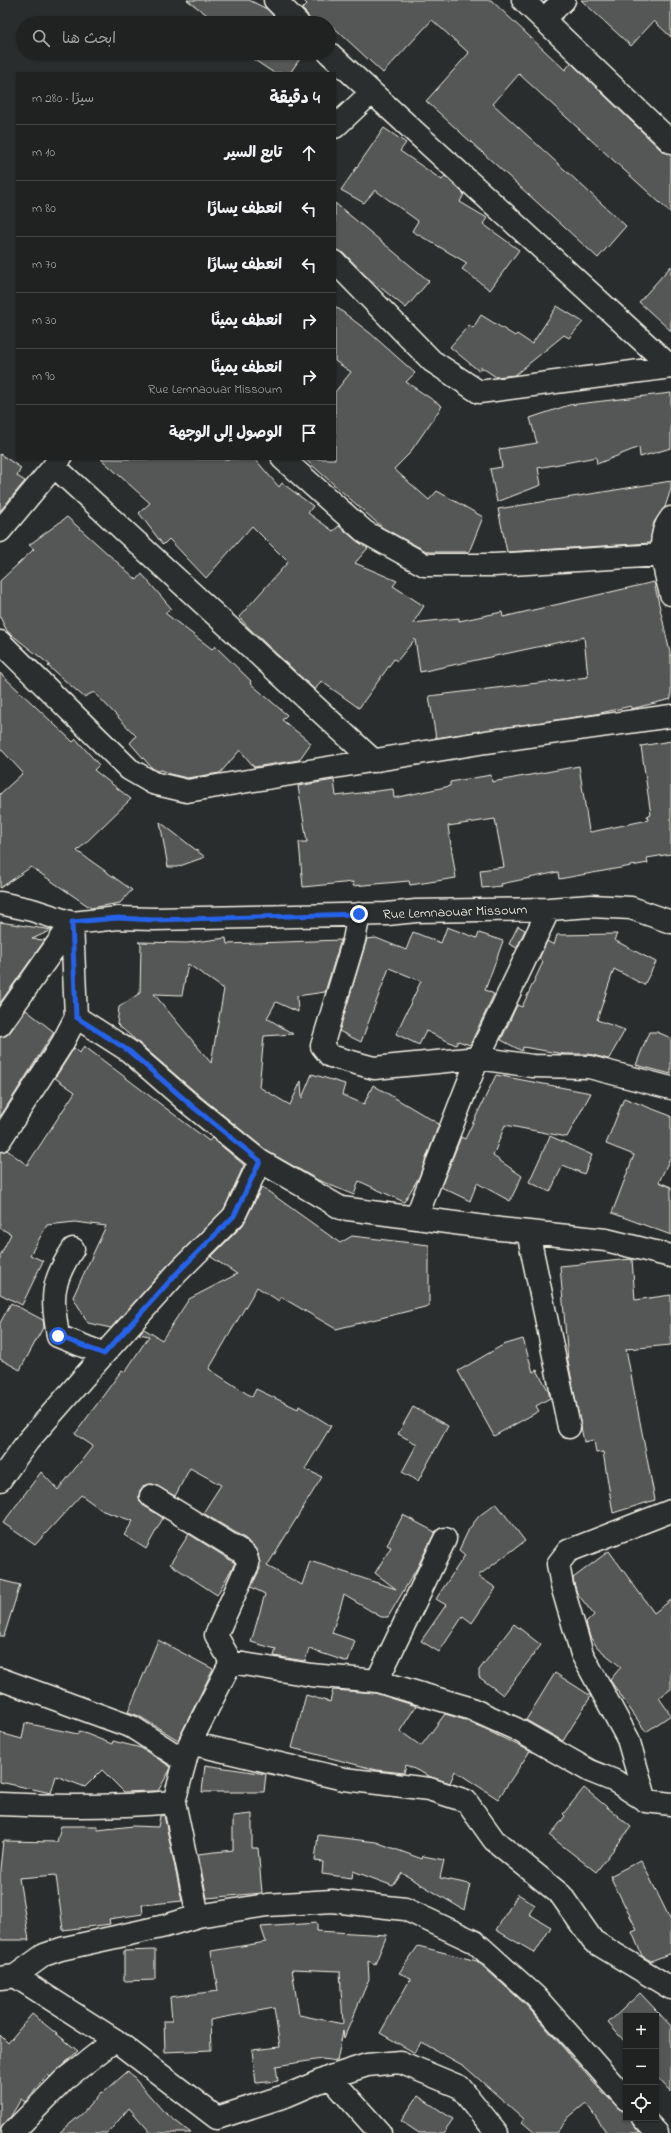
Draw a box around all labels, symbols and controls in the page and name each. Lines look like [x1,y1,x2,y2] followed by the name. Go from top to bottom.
[16,16,336,60] search box
[30,27,52,49] icon: search
[62,28,116,50] text: ابحث هنا
[270,86,320,111] text: 4 دقيقة
[32,89,94,108] text: سيرًا · 280 m
[225,142,282,164] text: تابع السير
[298,142,320,164] icon: ahead
[32,143,55,162] text: 10 m
[207,198,282,220] text: انعطف يسارًا
[298,198,320,220] icon: left
[32,199,56,218] text: 80 m
[207,254,282,276] text: انعطف يسارًا
[298,254,320,276] icon: left
[32,255,56,274] text: 70 m
[211,310,282,332] text: انعطف يمينًا
[298,310,320,332] icon: right
[32,311,56,330] text: 30 m
[211,357,282,379] text: انعطف يمينًا
[298,366,320,388] icon: right
[32,367,55,386] text: 90 m
[148,380,282,399] text: Rue Lemnaouar Missoum
[169,422,282,444] text: الوصول إلى الوجهة
[298,422,320,444] icon: arrive
[383,899,528,926] street label: Rue Lemnaouar Missoum
[350,905,368,923] route end
[49,1327,67,1345] route start
[623,2013,659,2121] map controls
[623,2013,659,2049] button: +
[623,2049,659,2085] button: −
[623,2085,659,2121] button: locate

